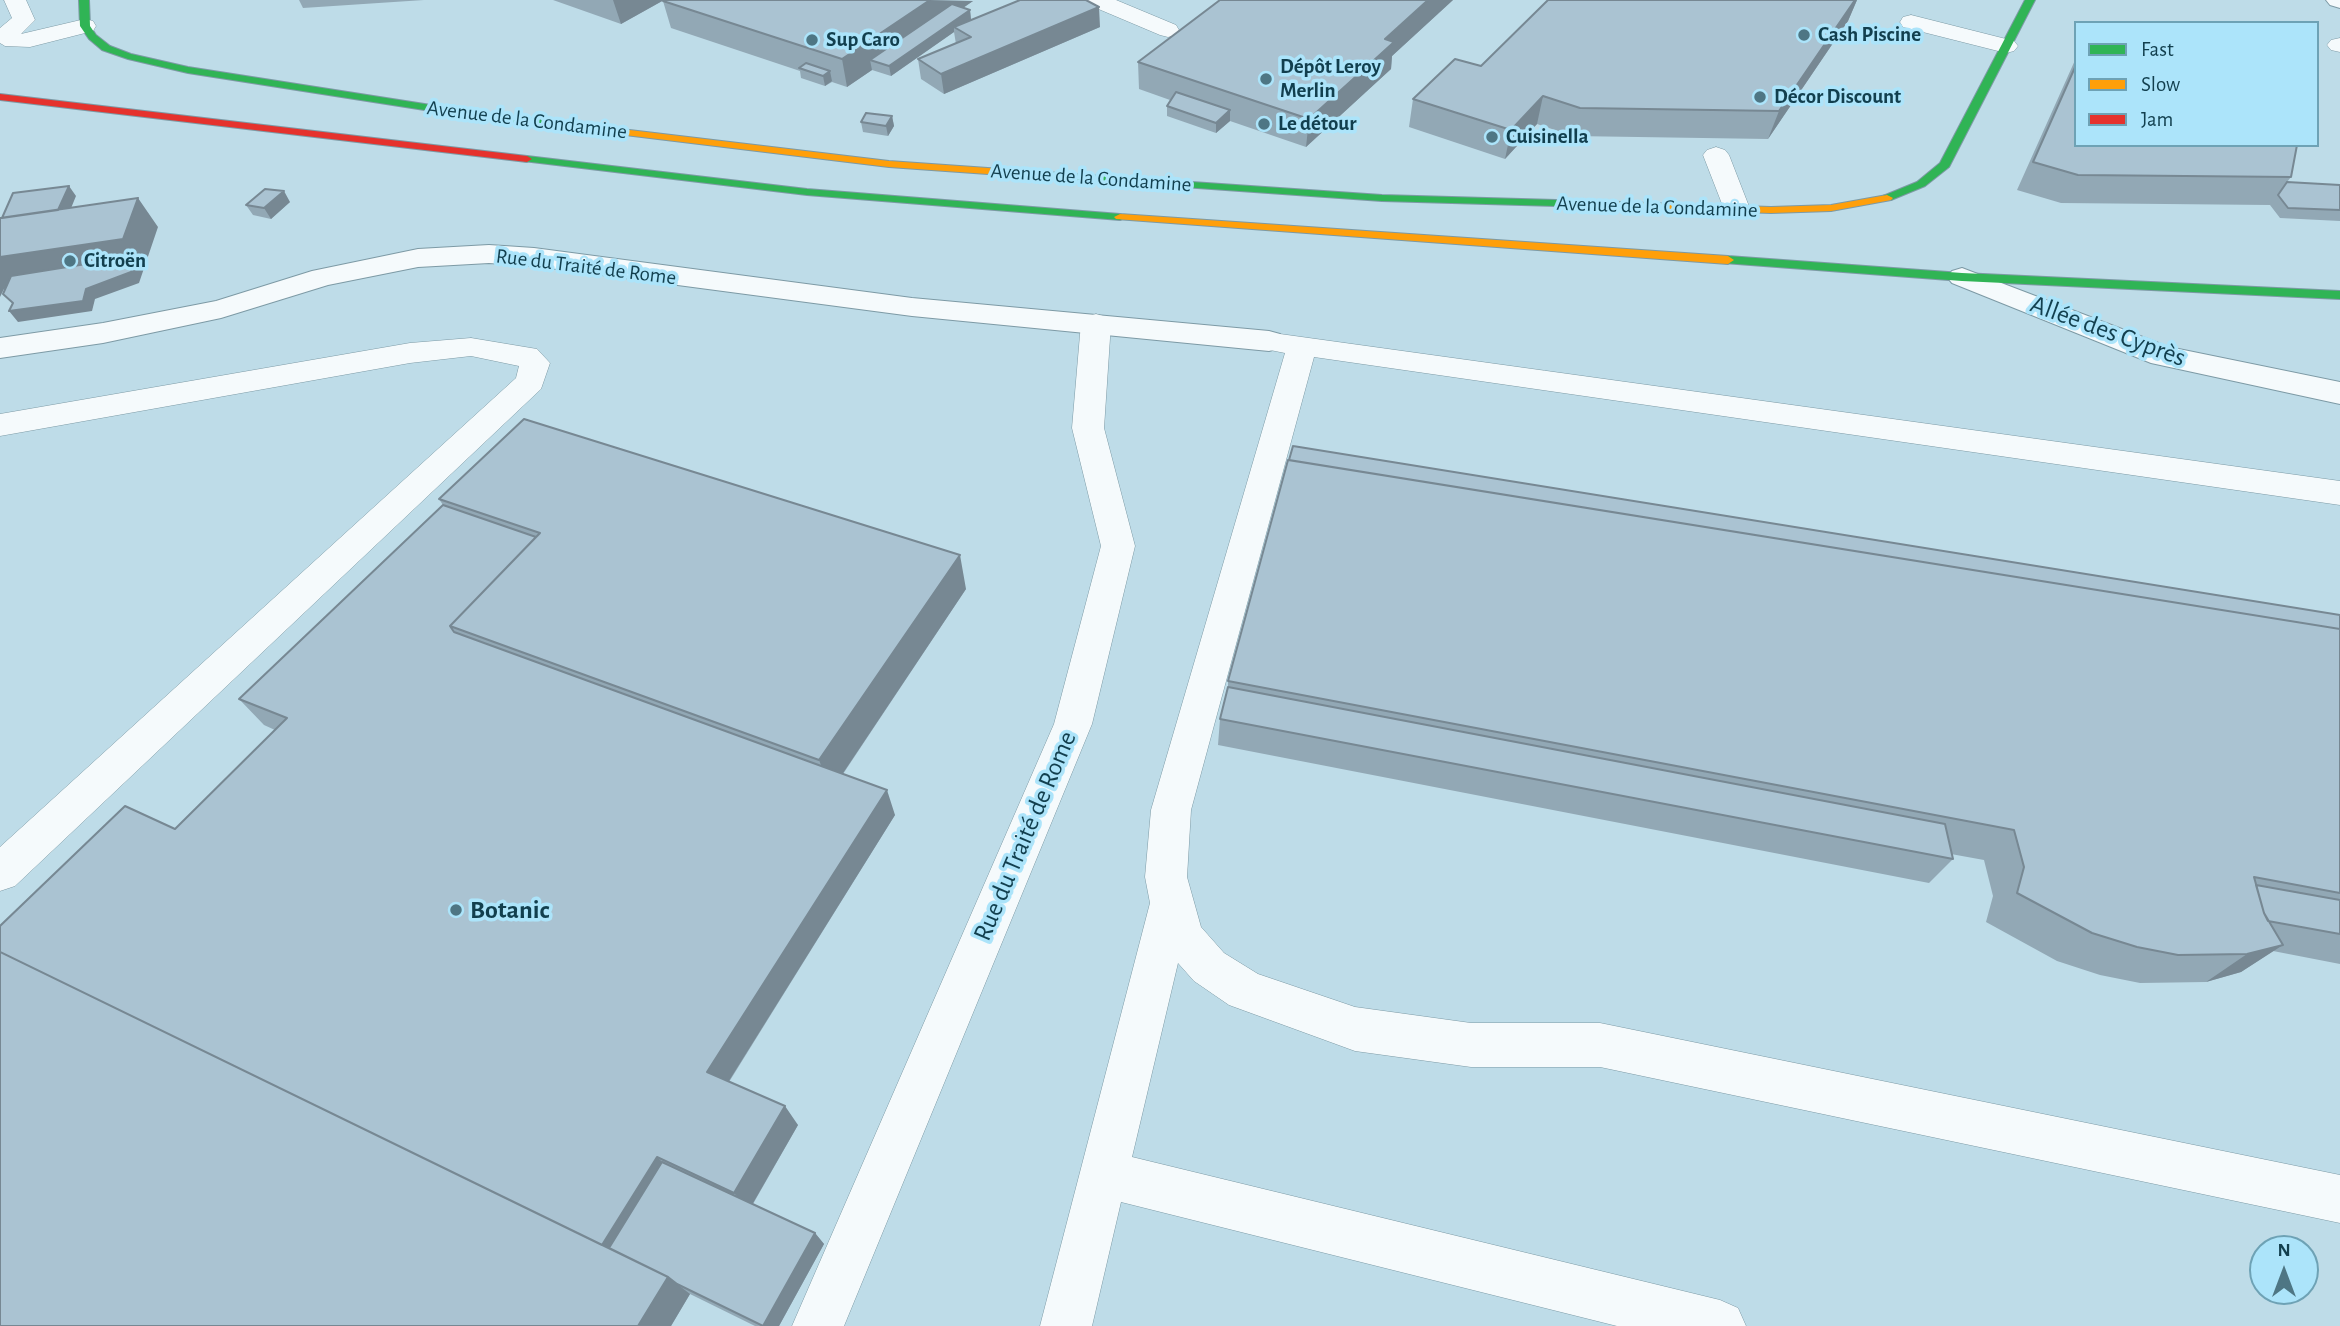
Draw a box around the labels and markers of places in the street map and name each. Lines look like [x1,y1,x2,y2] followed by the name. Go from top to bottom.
[1818,22,1921,48] place label: Cash Piscine
[826,27,900,53] place label: Sup Caro
[1796,27,1812,43] marker: Cash Piscine
[804,32,820,48] marker: Sup Caro
[1280,54,1381,104] place label: Dépôt Leroy Merlin
[1258,71,1274,87] marker: Dépôt Leroy Merlin
[1774,84,1901,110] place label: Décor Discount
[1752,89,1768,105] marker: Décor Discount
[1278,111,1356,137] place label: Le détour
[1256,116,1272,132] marker: Le détour
[1506,124,1589,150] place label: Cuisinella
[1484,129,1500,145] marker: Cuisinella
[84,248,146,274] place label: Citroën
[62,253,78,269] marker: Citroën
[470,894,549,926] place label: Botanic
[448,902,464,918] marker: Botanic

